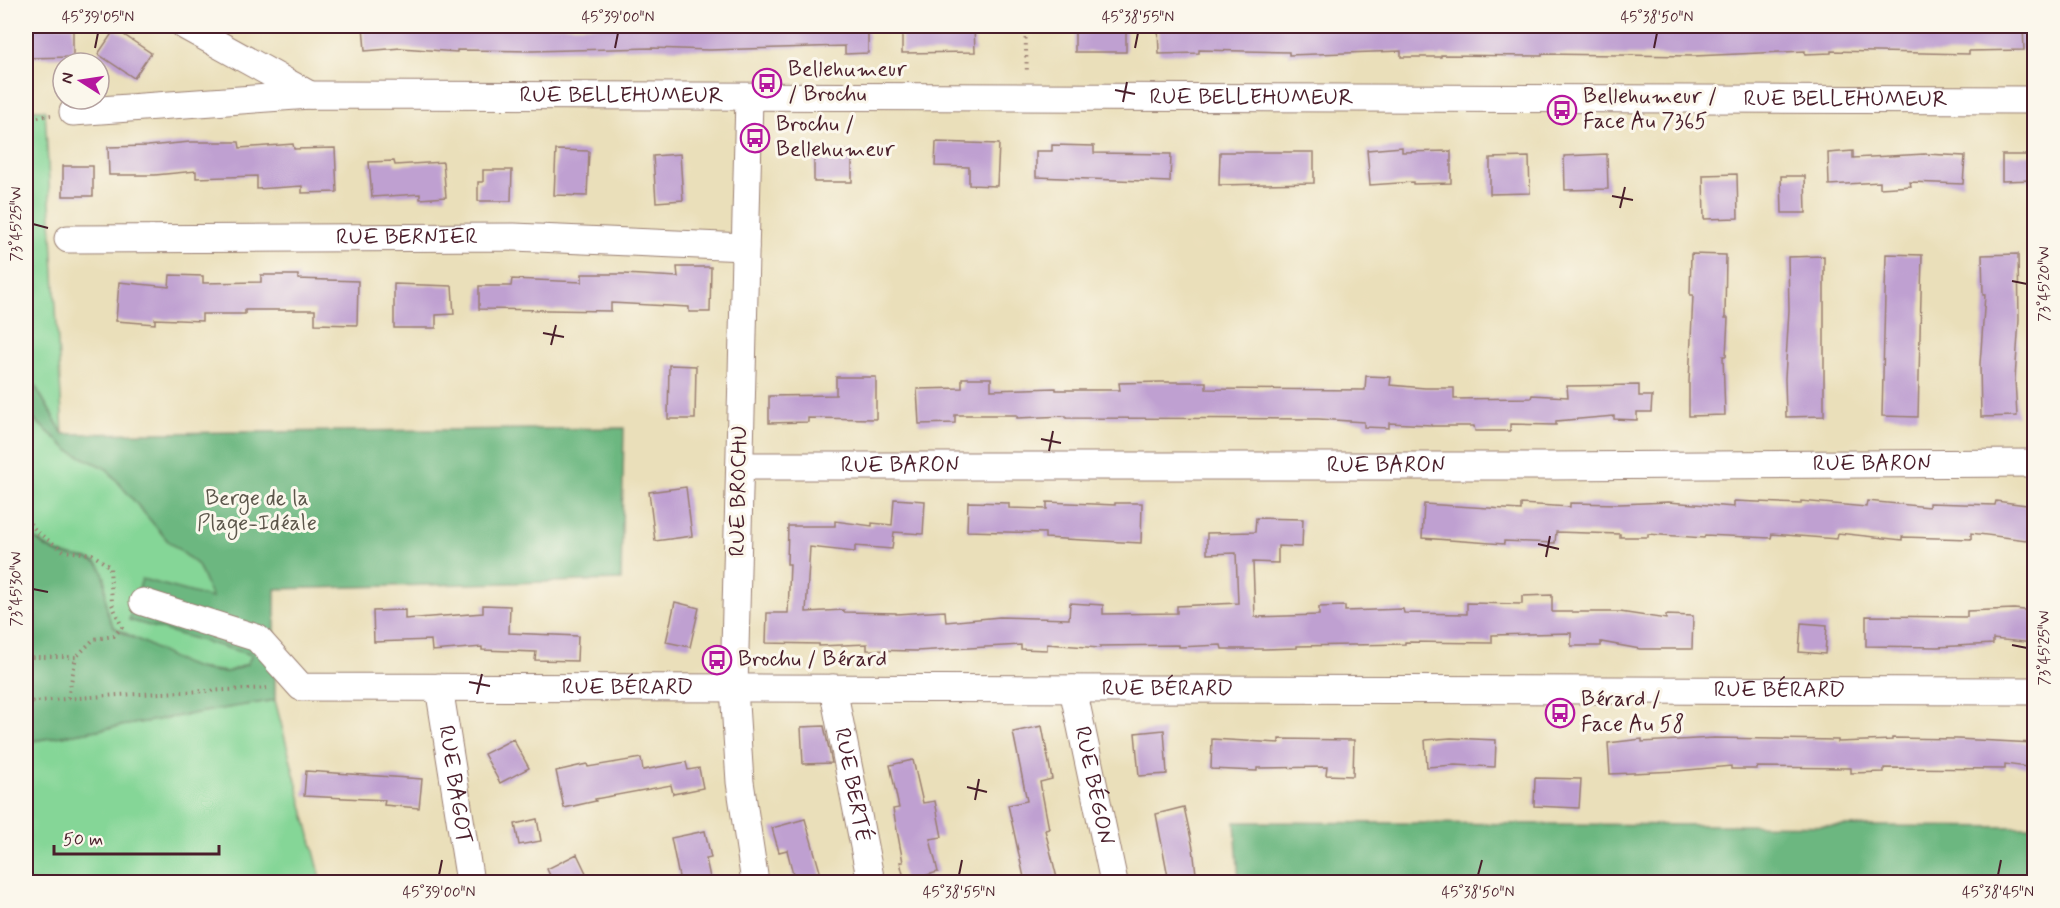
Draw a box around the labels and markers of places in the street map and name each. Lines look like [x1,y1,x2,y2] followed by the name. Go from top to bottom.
[788,56,907,109] place label: Bellehumeur / Brochu
[751,67,783,99] bus stop icon: Bellehumeur / Brochu
[1583,83,1717,136] place label: Bellehumeur / Face Au 7365
[1546,94,1578,126] bus stop icon: Bellehumeur / Face Au 7365
[776,111,895,164] place label: Brochu / Bellehumeur
[739,122,771,154] bus stop icon: Brochu / Bellehumeur
[701,644,733,676] bus stop icon: Brochu / Bérard
[738,646,887,674] place label: Brochu / Bérard
[1581,686,1685,739] place label: Bérard / Face Au 58
[1544,697,1576,729] bus stop icon: Bérard / Face Au 58

